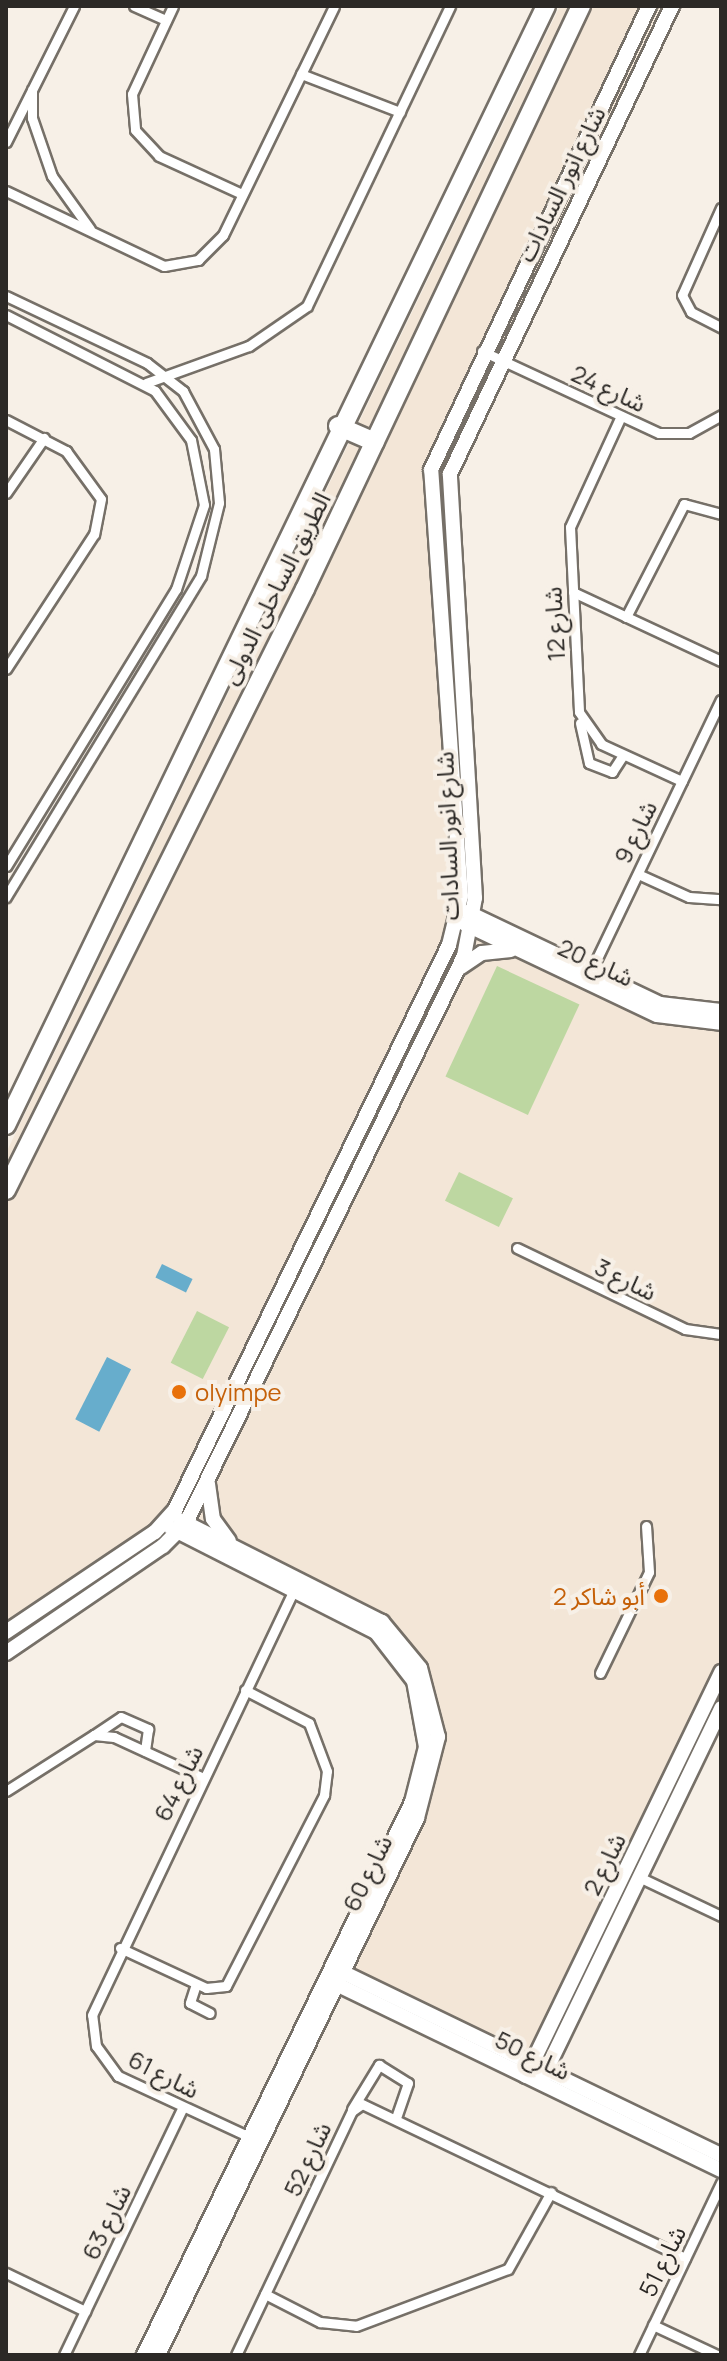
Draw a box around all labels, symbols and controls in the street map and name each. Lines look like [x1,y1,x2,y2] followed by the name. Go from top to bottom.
[511,102,611,266] street label: شارع انور السادات
[567,358,651,418] street label: شارع 24
[214,487,336,689] street label: الطريق الساحلى الدولى
[538,586,570,662] street label: شارع 12
[430,751,464,921] street label: شارع انور السادات
[607,796,663,868] street label: شارع 9
[554,932,638,992] street label: شارع 20
[591,1252,661,1306] street label: شارع 3
[195,1378,282,1406] place label: olyimpe
[170,1383,188,1401] marker: olyimpe
[553,1582,645,1610] place label: أبو شاكر 2
[652,1587,670,1605] marker: أبو شاكر 2
[147,1740,209,1826] street label: شارع 64
[577,1828,631,1900] street label: شارع 2
[336,1830,398,1916] street label: شارع 60
[491,2025,575,2085] street label: شارع 50
[124,2044,204,2104] street label: شارع 61
[277,2117,337,2201] street label: شارع 52
[76,2180,136,2264] street label: شارع 63
[633,2221,691,2301] street label: شارع 51

